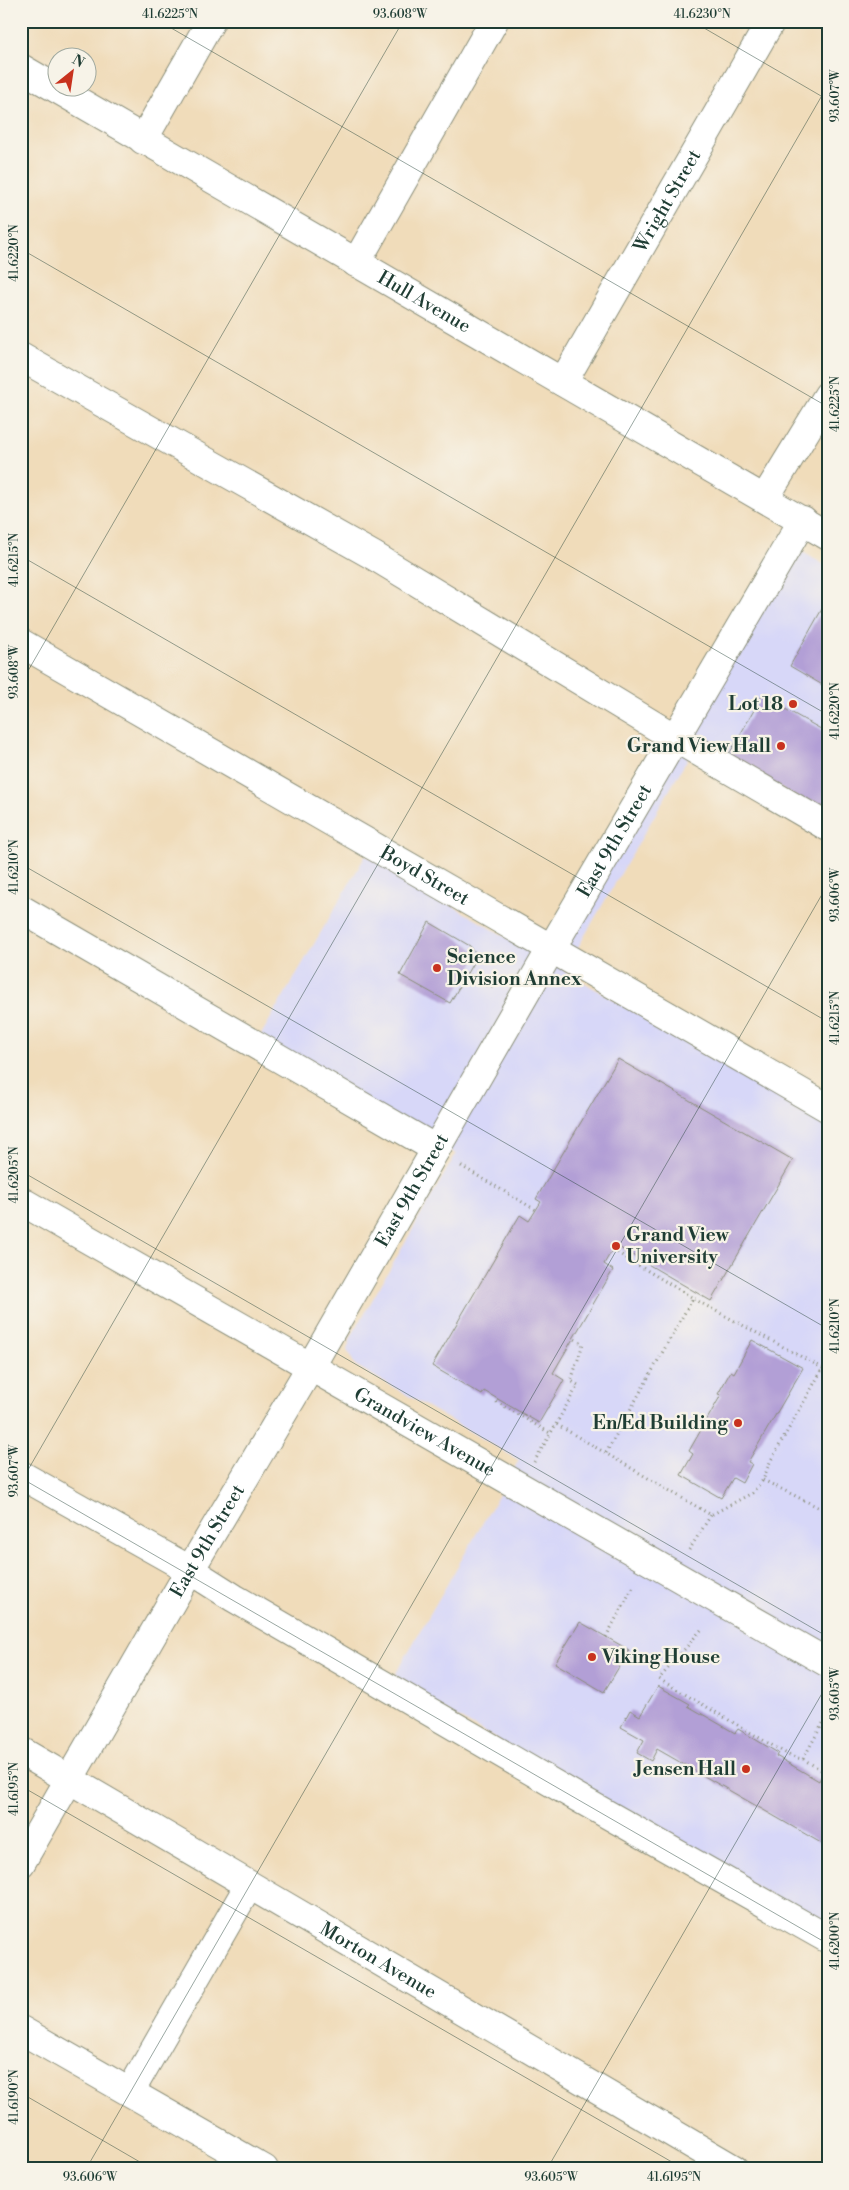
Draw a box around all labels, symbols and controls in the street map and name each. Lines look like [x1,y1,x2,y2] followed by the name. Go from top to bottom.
[142,7,198,22] text: 41.6225°N
[373,7,428,22] text: 93.608°W
[673,7,731,22] text: 41.6230°N
[48,48,98,98] north arrow
[69,51,87,72] text: N
[828,68,843,122] text: 93.607°W
[628,145,707,258] street label: Wright Street
[7,224,22,282] text: 41.6220°N
[373,265,475,338] street label: Hull Avenue
[828,376,843,432] text: 41.6225°N
[7,533,22,587] text: 41.6215°N
[7,644,22,699] text: 93.608°W
[828,682,843,740] text: 41.6220°N
[728,692,783,716] place label: Lot 18
[787,698,799,710] marker: Lot 18
[627,734,771,758] place label: Grand View Hall
[775,740,787,752] marker: Grand View Hall
[572,780,657,902] street label: East 9th Street
[7,839,22,895] text: 41.6210°N
[375,840,474,911] street label: Boyd Street
[828,867,843,922] text: 93.606°W
[447,945,582,991] place label: Science Division Annex
[431,962,443,974] marker: Science Division Annex
[828,991,843,1045] text: 41.6215°N
[370,1129,454,1252] street label: East 9th Street
[7,1146,22,1204] text: 41.6205°N
[626,1223,730,1269] place label: Grand View University
[610,1240,622,1252] marker: Grand View University
[828,1298,843,1354] text: 41.6210°N
[350,1382,500,1482] street label: Grandview Avenue
[593,1411,729,1435] place label: En/Ed Building
[732,1417,744,1429] marker: En/Ed Building
[7,1443,22,1497] text: 93.607°W
[165,1480,250,1602] street label: East 9th Street
[601,1645,720,1669] place label: Viking House
[586,1651,598,1663] marker: Viking House
[828,1666,843,1721] text: 93.605°W
[632,1757,736,1781] place label: Jensen Hall
[7,1762,22,1816] text: 41.6195°N
[740,1763,752,1775] marker: Jensen Hall
[828,1912,843,1970] text: 41.6200°N
[315,1917,441,2004] street label: Morton Avenue
[7,2069,22,2125] text: 41.6190°N
[63,2170,118,2185] text: 93.606°W
[524,2170,579,2185] text: 93.605°W
[647,2170,701,2185] text: 41.6195°N

